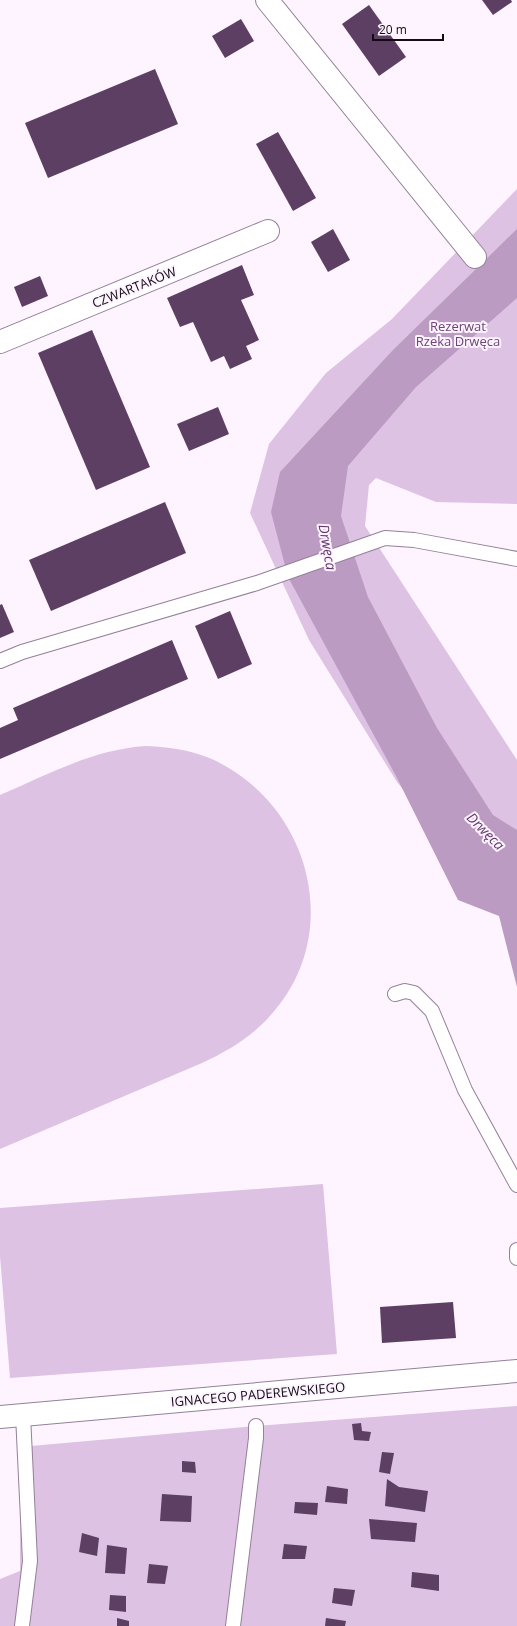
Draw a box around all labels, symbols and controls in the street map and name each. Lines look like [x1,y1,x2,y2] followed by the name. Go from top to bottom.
[373,16,443,42] scale bar
[379,21,407,38] text: 20 m
[89,262,179,312] street label: CZWARTAKÓW
[416,317,500,350] park label: Rezerwat Rzeka Drwęca
[315,523,341,571] water label: Drwęca
[463,808,509,854] water label: Drwęca
[170,1377,346,1411] street label: IGNACEGO PADEREWSKIEGO

